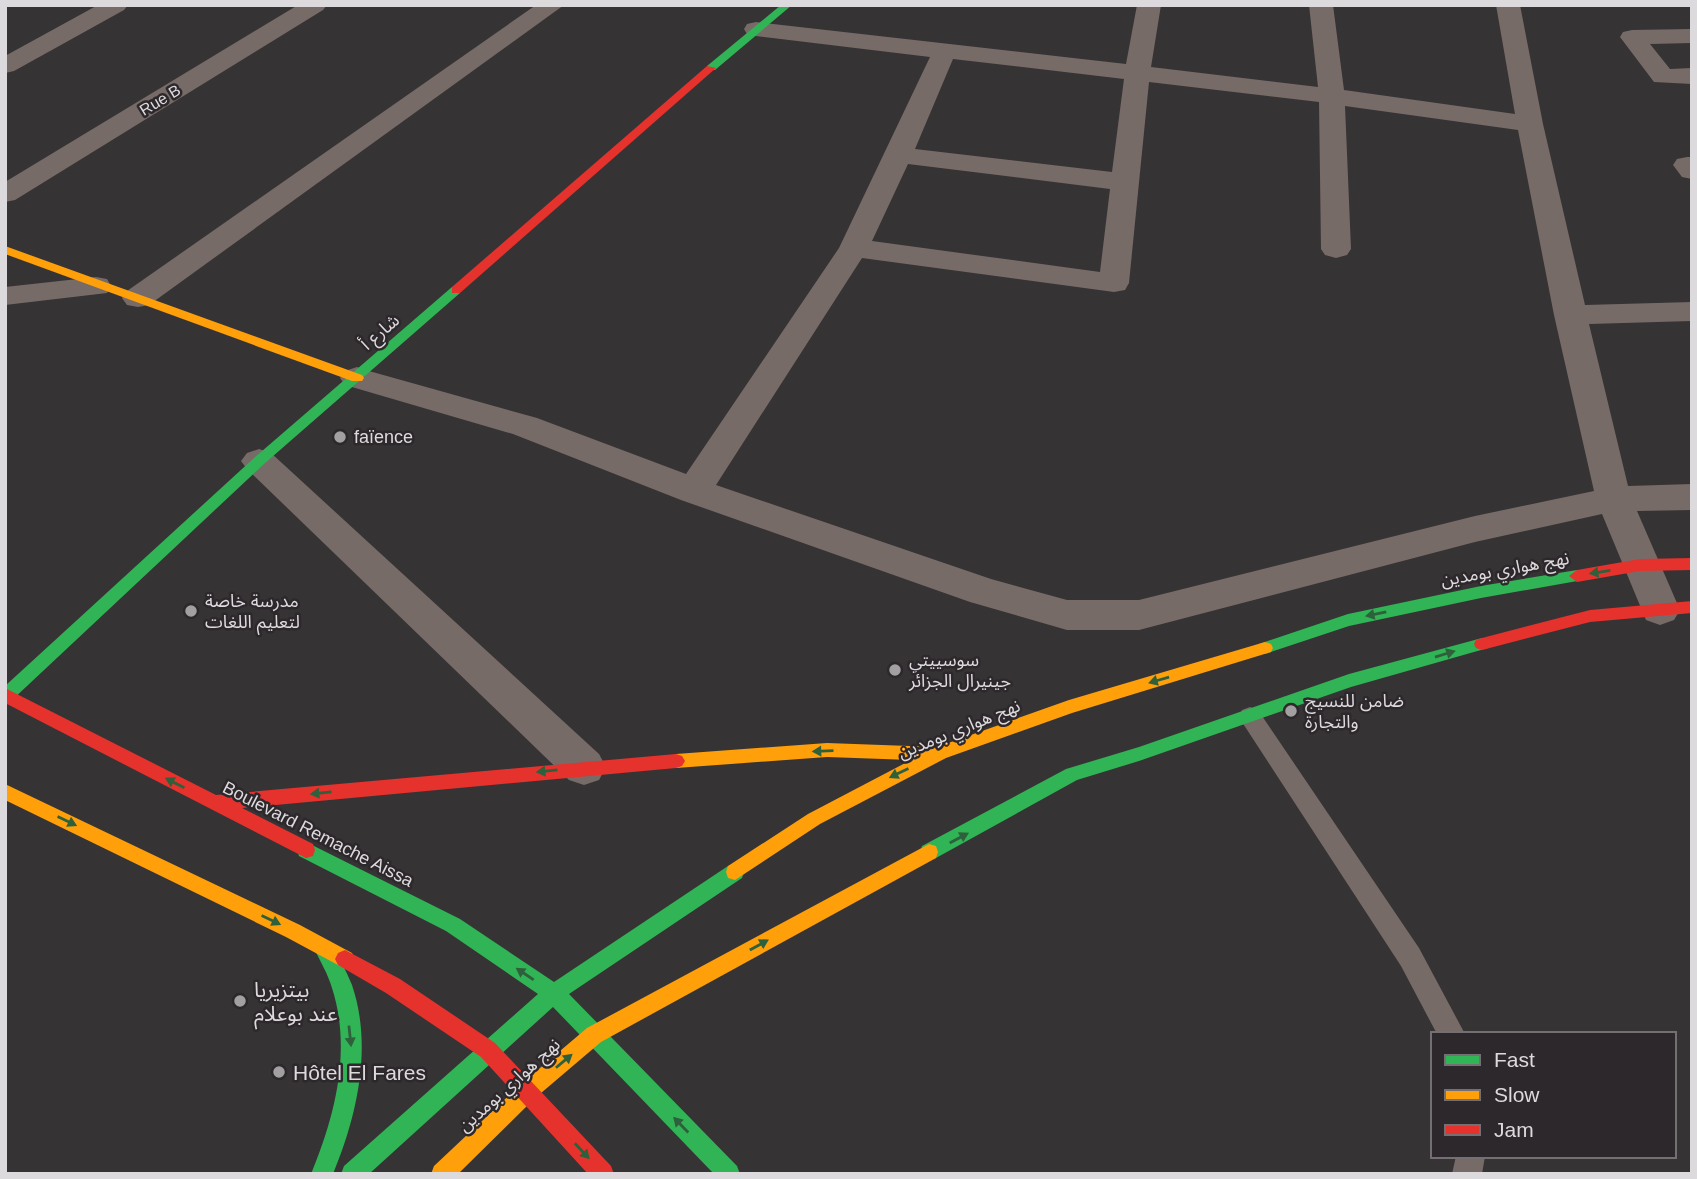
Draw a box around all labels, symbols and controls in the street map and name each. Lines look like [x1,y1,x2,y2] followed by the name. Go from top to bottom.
[137,81,183,119] street label: Rue B
[356,309,406,357] street label: شارع أ
[354,427,413,447] place label: faïence
[332,429,348,445] marker: faïence
[1439,548,1571,593] street label: نهج هواري بومدين
[1588,567,1610,578] one-way arrow
[205,591,300,635] place label: مدرسة خاصة لتعليم اللغات
[183,603,199,619] marker: مدرسة خاصة لتعليم اللغات
[1365,609,1387,620] one-way arrow
[1435,649,1456,659] one-way arrow
[908,650,1011,692] place label: سوسييتي جينيرال الجزائر
[887,662,903,678] marker: سوسييتي جينيرال الجزائر
[1148,676,1169,686] one-way arrow
[1305,691,1404,733] place label: ضامن للنسيج والتجارة
[895,695,1024,766] street label: نهج هواري بومدين
[1283,703,1299,719] marker: ضامن للنسيج والتجارة
[812,745,834,757] one-way arrow
[536,766,558,777] one-way arrow
[889,768,909,779] one-way arrow
[165,777,185,789] one-way arrow
[219,777,417,891] street label: Boulevard Remache Aissa
[310,788,332,799] one-way arrow
[57,815,77,827] one-way arrow
[950,832,970,844] one-way arrow
[261,915,282,926] one-way arrow
[749,939,769,951] one-way arrow
[515,967,535,980] one-way arrow
[254,978,338,1030] place label: بيتزيريا عند بوعلام
[232,993,248,1009] marker: بيتزيريا عند بوعلام
[345,1025,356,1047] one-way arrow
[1431,1032,1676,1158] legend
[454,1034,566,1138] street label: نهج هواري بومدين
[1494,1048,1535,1071] text: Fast
[555,1054,572,1069] one-way arrow
[293,1061,426,1084] place label: Hôtel El Fares
[271,1064,287,1080] marker: Hôtel El Fares
[1494,1083,1540,1106] text: Slow
[674,1117,690,1134] one-way arrow
[1494,1118,1534,1141] text: Jam
[574,1142,590,1160] one-way arrow

